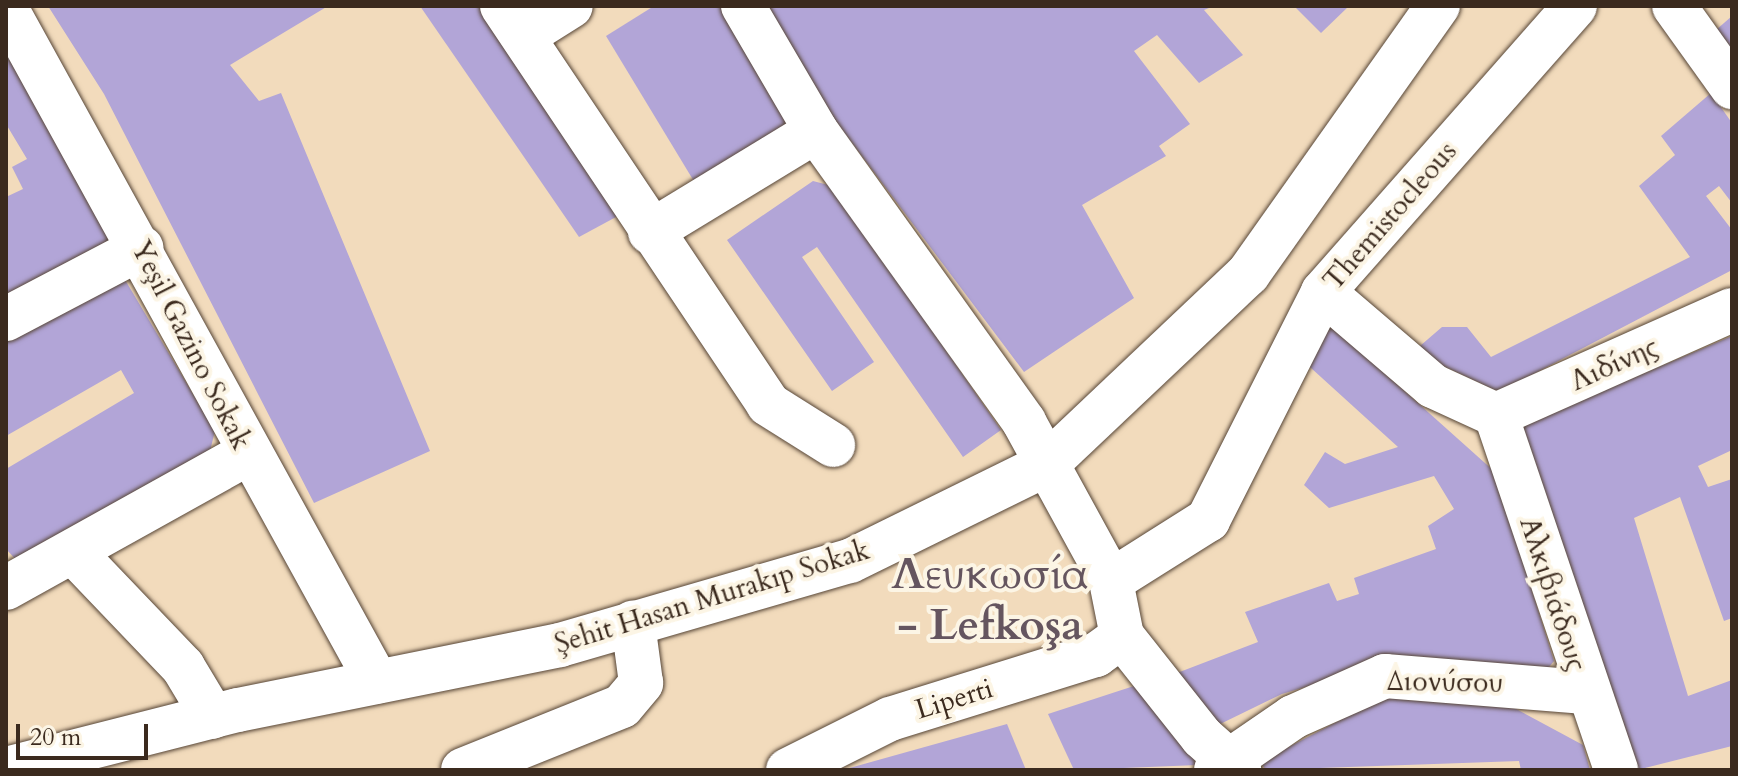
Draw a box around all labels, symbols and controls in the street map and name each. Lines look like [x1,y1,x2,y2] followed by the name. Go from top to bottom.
[1316,135,1464,297] street label: Themistocleous
[124,235,258,455] street label: Yeşil Gazino Sokak
[1565,330,1663,398] street label: Λιδίνης
[1512,513,1594,675] street label: Αλκιβιάδους
[551,533,873,661] street label: Şehit Hasan Murakıp Sokak
[892,549,1088,652] district label: Λευκωσία - Lefkoşa
[1387,664,1503,700] street label: Διονύσου
[911,671,997,727] street label: Liperti
[20,708,152,758] scale bar
[30,721,81,754] text: 20 m

